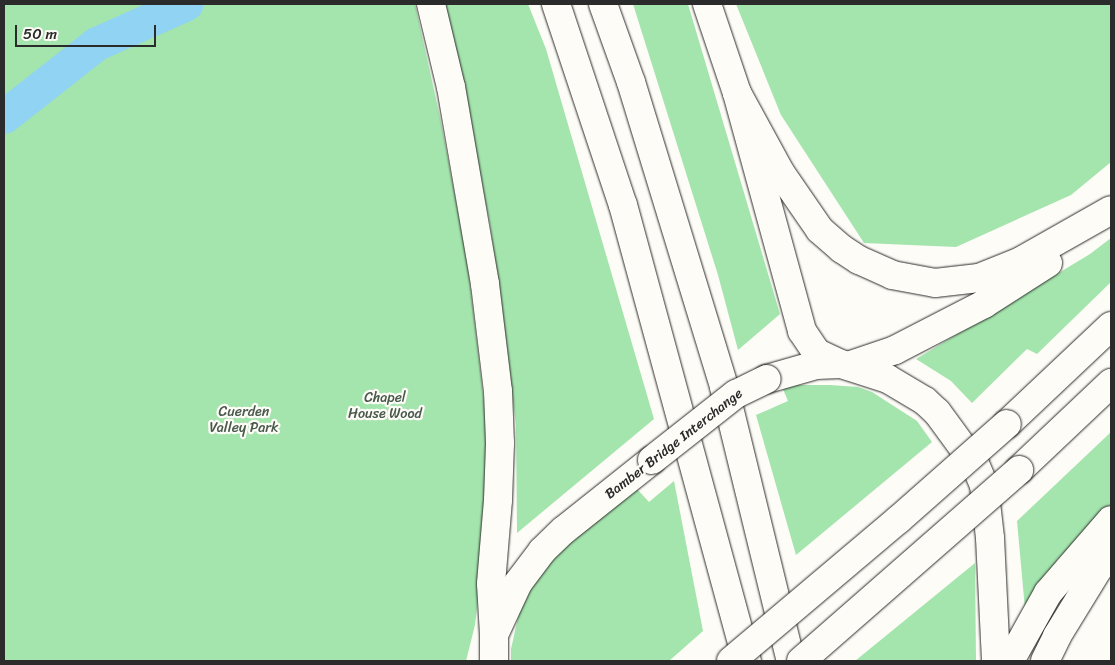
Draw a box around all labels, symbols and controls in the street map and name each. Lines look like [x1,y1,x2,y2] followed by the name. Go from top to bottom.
[18,15,159,47] scale bar
[23,21,57,47] text: 50 m
[602,385,746,503] street label: Bamber Bridge Interchange
[348,390,422,422] park label: Chapel House Wood
[209,404,279,437] park label: Cuerden Valley Park

